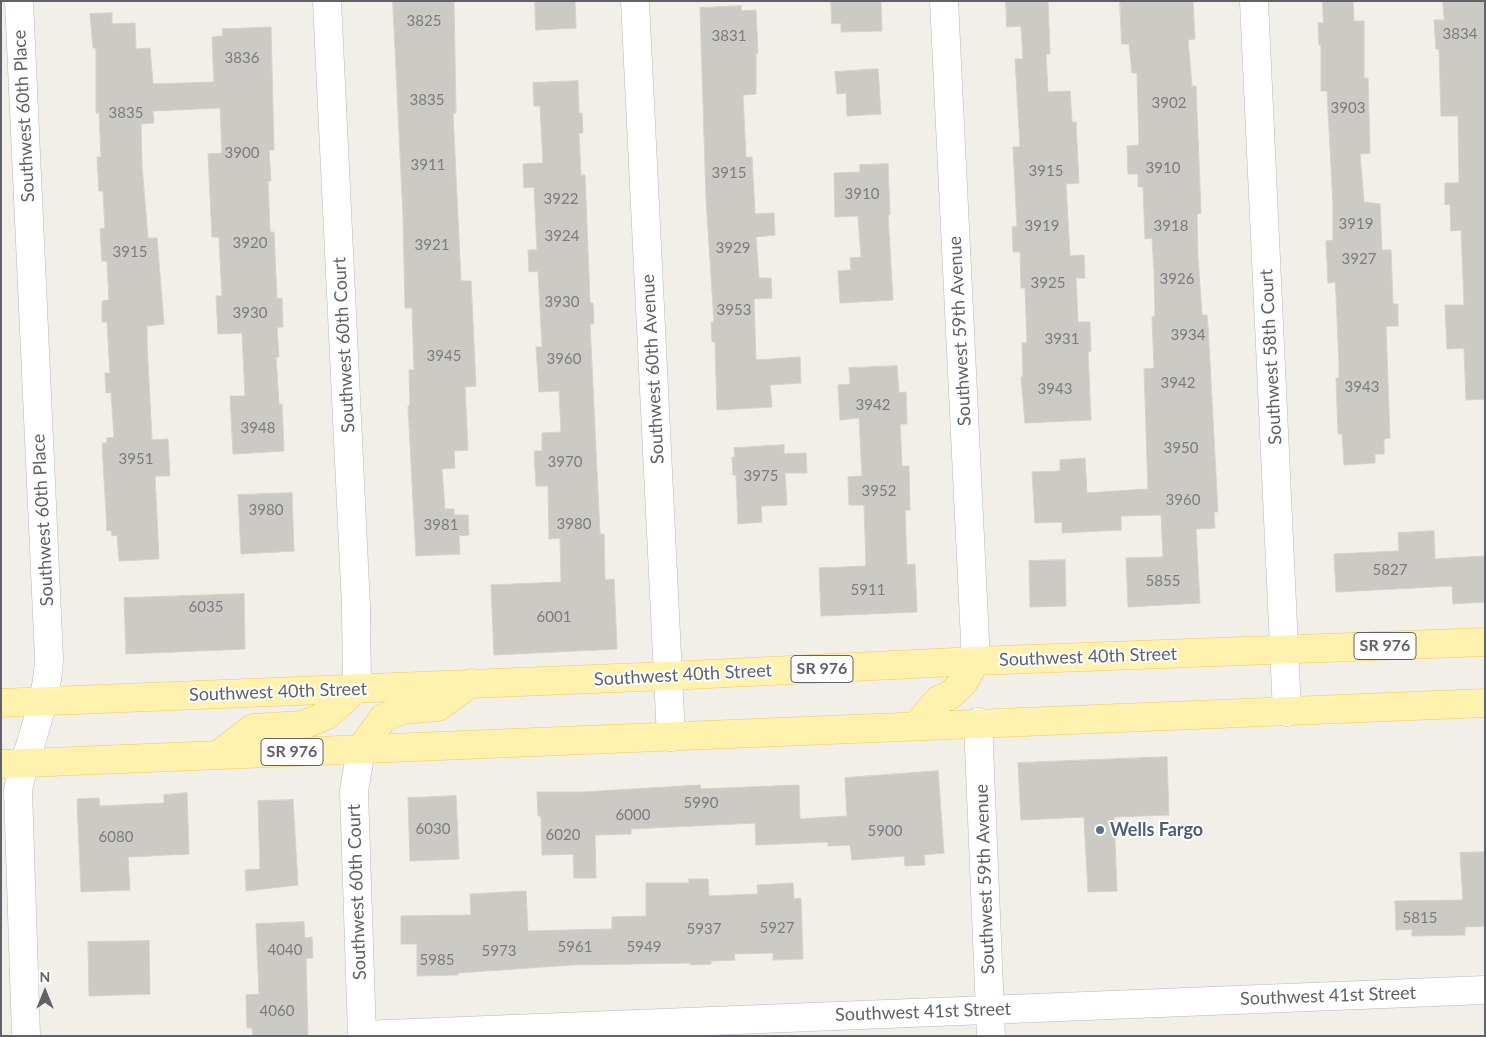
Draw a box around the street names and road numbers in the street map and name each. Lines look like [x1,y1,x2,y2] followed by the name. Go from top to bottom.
[9,29,39,203] street label: Southwest 60th Place
[944,235,976,427] street label: Southwest 59th Avenue
[329,257,359,433] street label: Southwest 60th Court
[1256,269,1286,445] street label: Southwest 58th Court
[637,273,669,465] street label: Southwest 60th Avenue
[28,433,58,607] street label: Southwest 60th Place
[1354,632,1416,659] road number: SR 976
[999,643,1177,671] street label: Southwest 40th Street
[791,656,853,682] road number: SR 976
[593,660,773,690] street label: Southwest 40th Street
[189,678,367,706] street label: Southwest 40th Street
[261,739,323,766] road number: SR 976
[971,784,999,974] street label: Southwest 59th Avenue
[343,804,371,980] street label: Southwest 60th Court
[1240,982,1416,1010] street label: Southwest 41st Street
[835,998,1011,1026] street label: Southwest 41st Street

